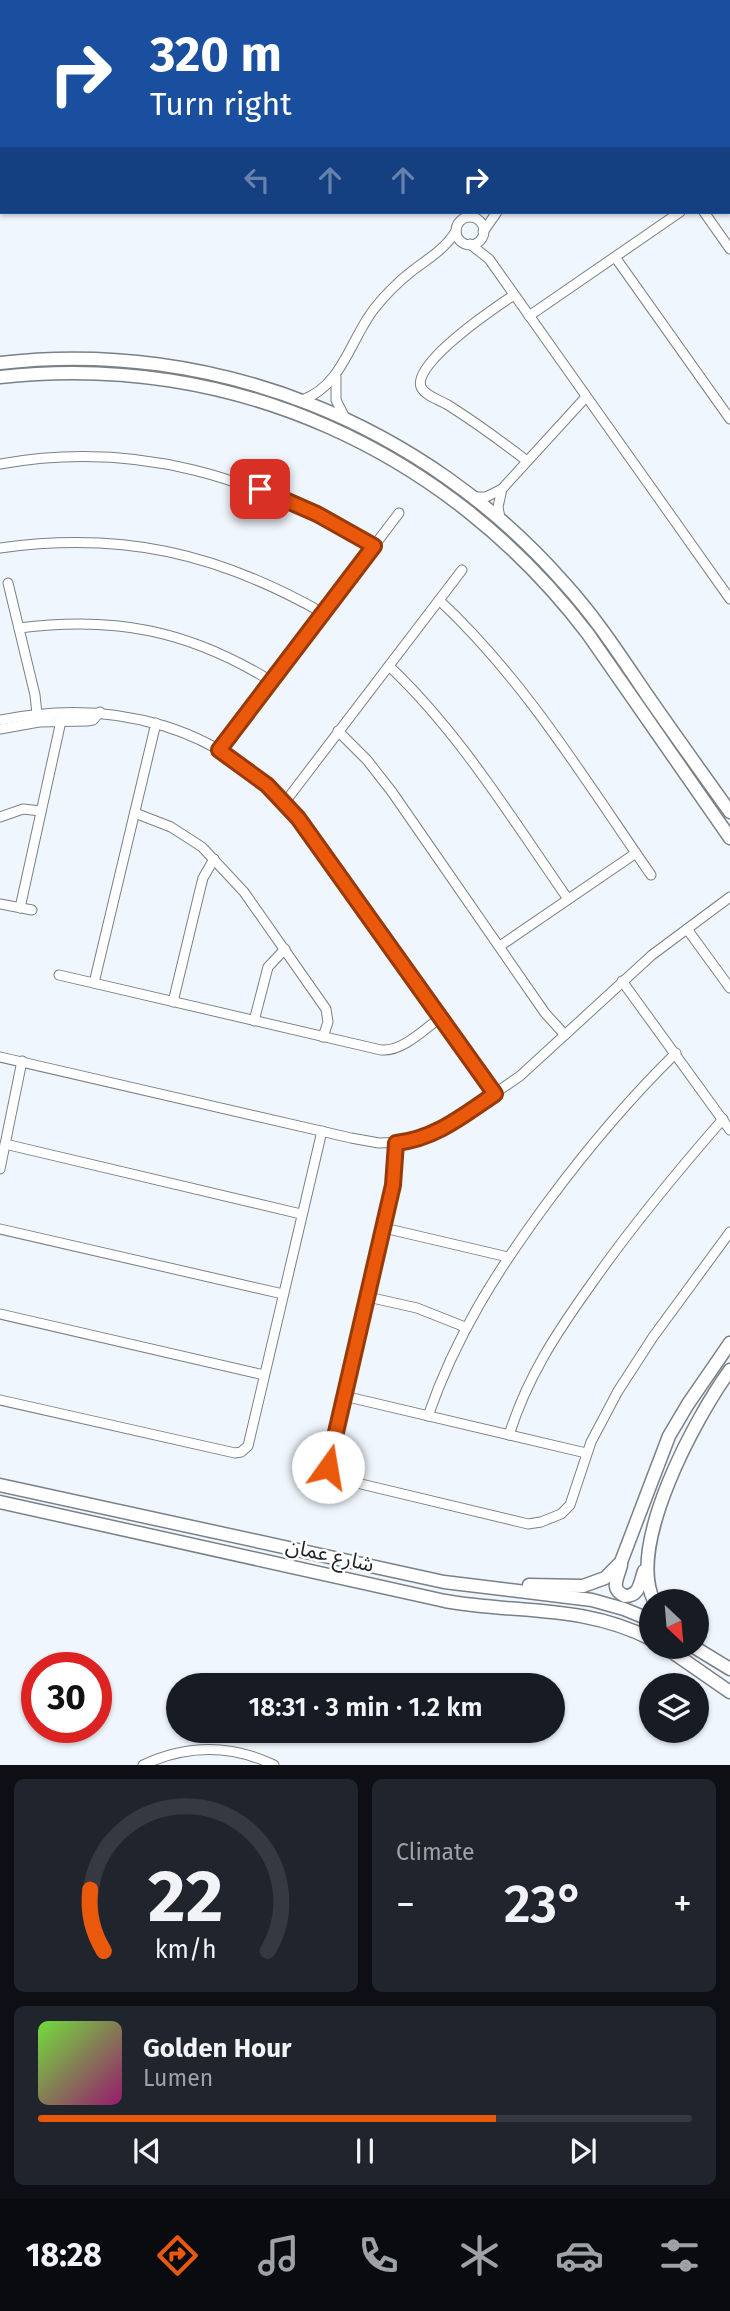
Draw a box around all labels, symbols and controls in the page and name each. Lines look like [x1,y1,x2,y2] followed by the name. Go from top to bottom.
[150,25,282,84] text: 320 m
[35,28,126,119] icon: right
[150,85,292,123] text: Turn right
[238,161,276,199] icon: left
[311,161,349,199] icon: ahead
[384,161,422,199] icon: ahead
[457,161,495,199] icon: right
[230,459,290,519] pin
[241,470,279,508] icon: arrive
[291,1430,365,1504] position arrow
[283,1532,377,1580] street label: شارع عمان
[639,1589,709,1659] north arrow
[639,1589,709,1743] map controls
[21,1652,112,1743] speed limit sign: 30
[639,1673,709,1743] button: layers
[249,1692,482,1723] text: 18:31 · 3 min · 1.2 km
[396,1838,475,1866] text: Climate
[148,1854,224,1941] text: 22
[504,1873,584,1936] text: 23°
[396,1881,415,1927] text: −
[673,1881,692,1927] text: +
[155,1935,217,1965] text: km/h
[143,2033,291,2064] text: Golden Hour
[143,2064,213,2092] text: Lumen
[128,2132,166,2170] icon: previous
[346,2132,384,2170] icon: pause
[564,2132,602,2170] icon: next
[153,2231,202,2280] icon: directions
[254,2231,303,2280] icon: music
[354,2231,403,2280] icon: phone
[455,2231,504,2280] icon: climate
[555,2231,604,2280] icon: car
[655,2231,704,2280] icon: filters
[26,2236,102,2274] text: 18:28

